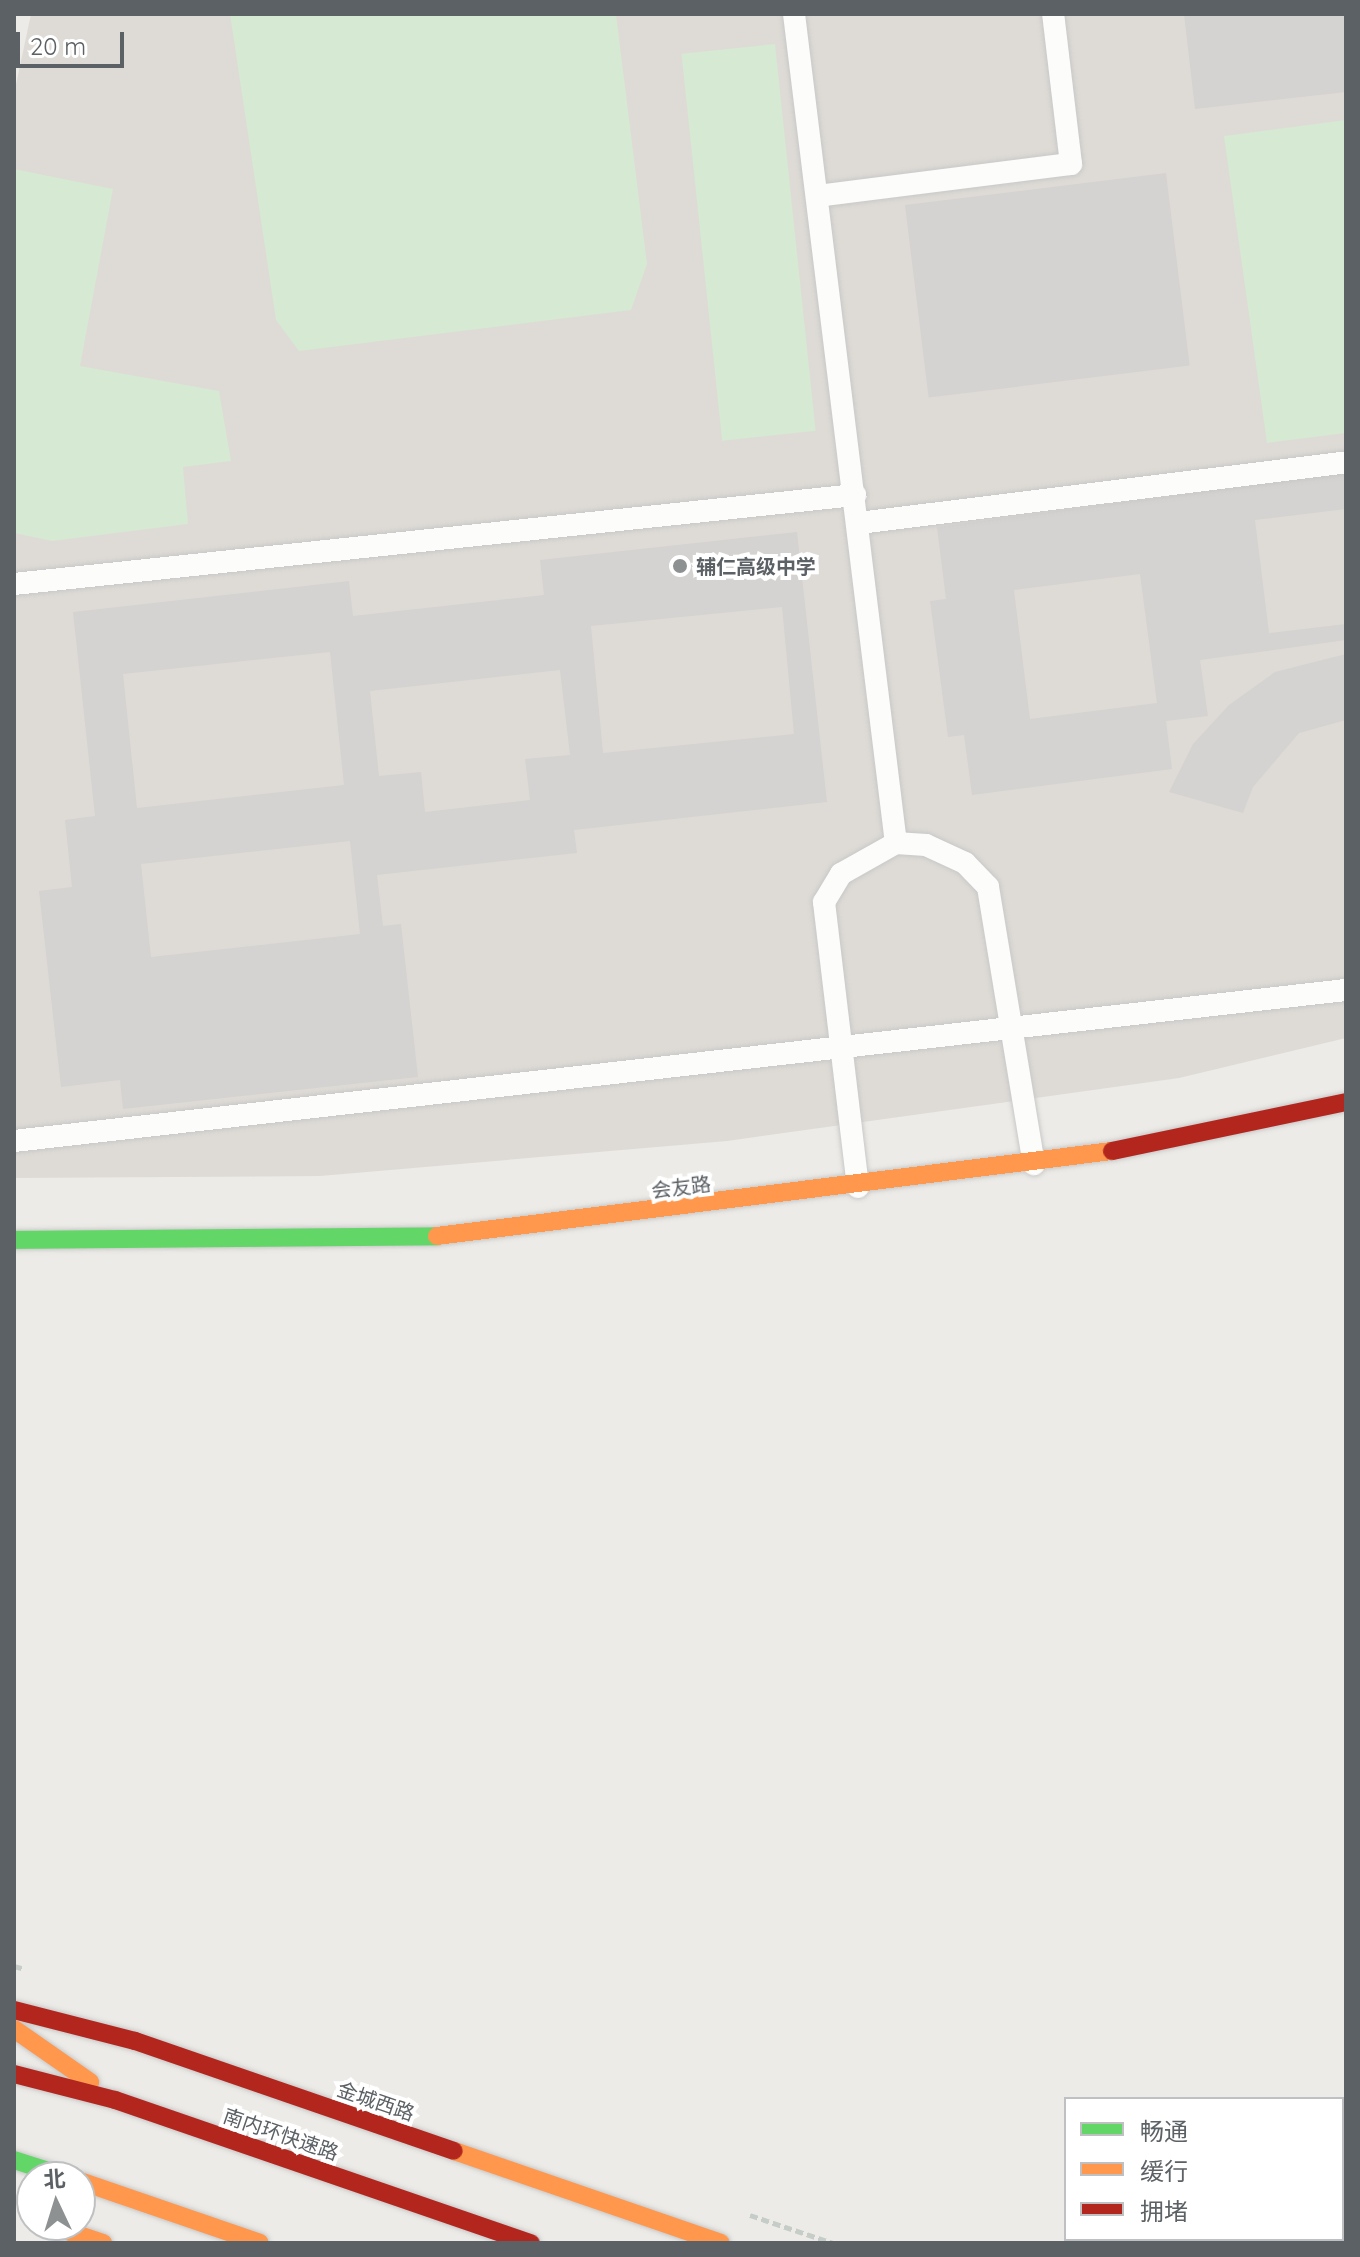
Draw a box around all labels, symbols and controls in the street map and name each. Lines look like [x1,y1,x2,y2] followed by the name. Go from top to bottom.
[20,16,128,66] scale bar
[30,31,86,61] text: 20 m
[696,554,816,578] place label: 辅仁高级中学
[671,557,689,575] marker: 辅仁高级中学
[650,1171,712,1203] street label: 会友路
[334,2077,418,2125] street label: 金城西路
[1064,2097,1344,2241] legend
[220,2103,342,2165] street label: 南内环快速路
[1140,2116,1188,2146] text: 畅通
[1140,2156,1188,2186] text: 缓行
[16,2161,96,2241] north arrow
[42,2164,66,2194] text: 北
[1140,2196,1188,2226] text: 拥堵

